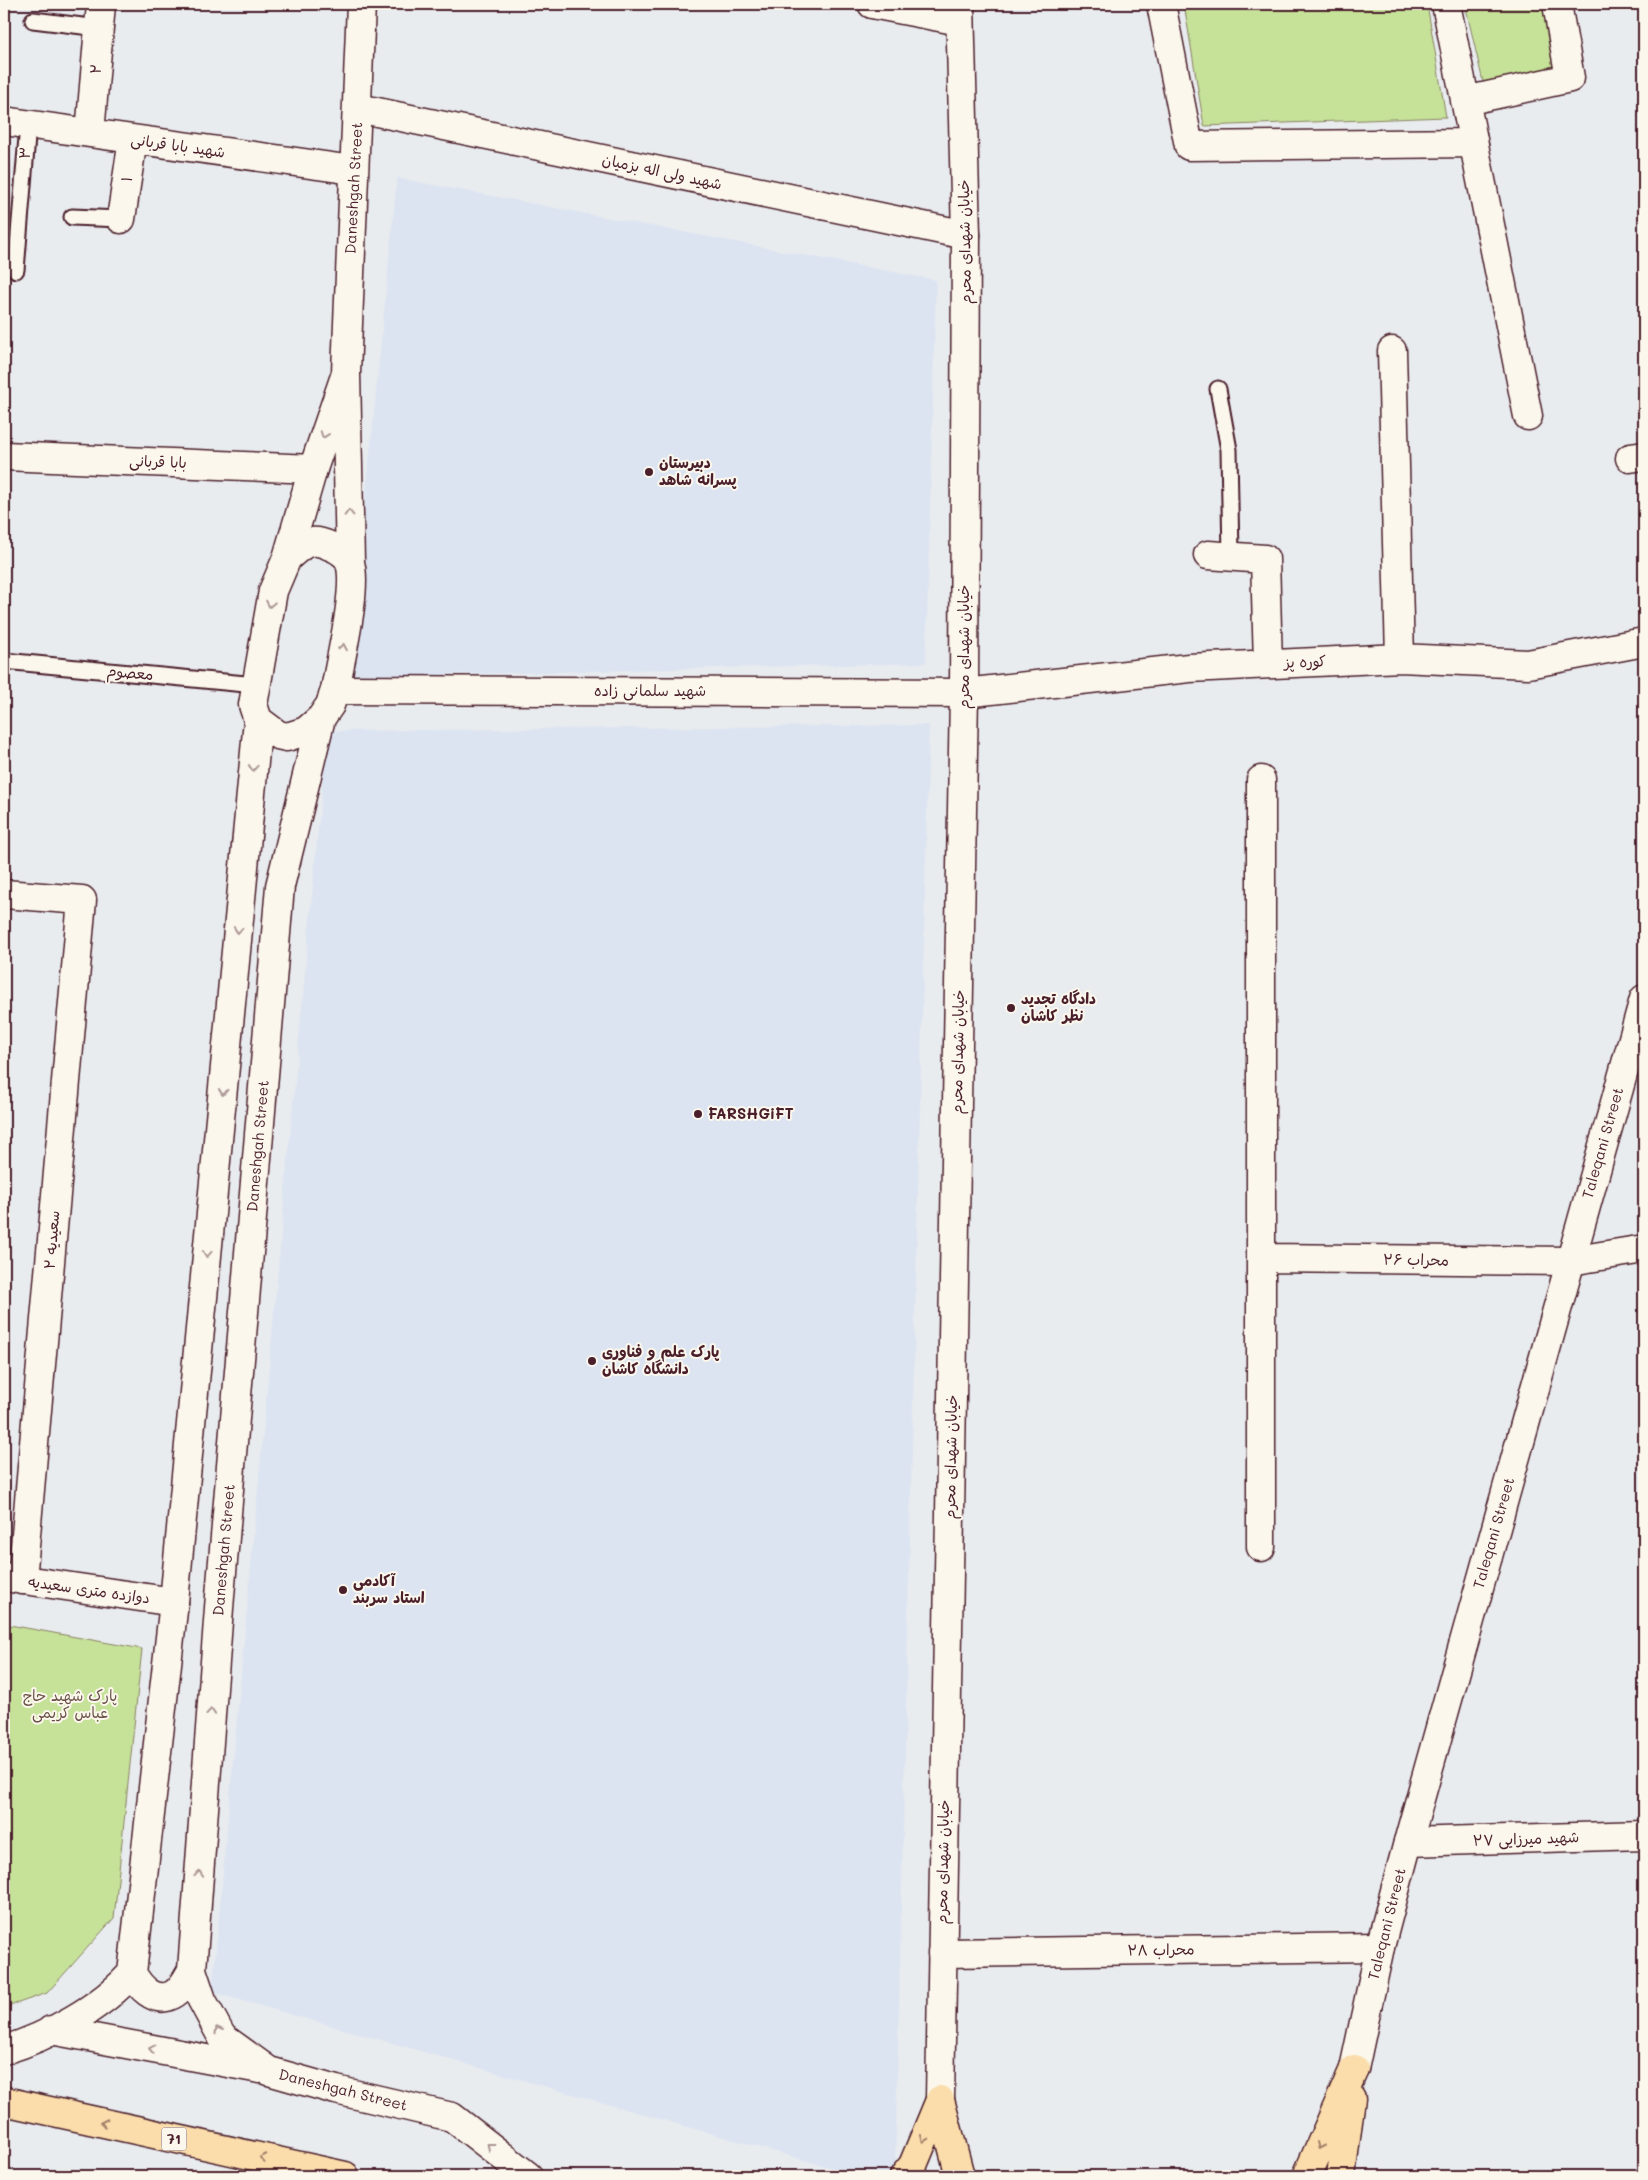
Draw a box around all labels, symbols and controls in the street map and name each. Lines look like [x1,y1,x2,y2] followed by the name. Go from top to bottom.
[85,63,105,75] street label: ۲
[340,121,366,254] street label: Daneshgah Street
[130,128,227,163] street label: شهید بابا قربانی
[14,146,35,160] street label: ۳
[600,149,724,194] street label: شهید ولی اله بزمیان
[116,175,136,183] street label: ۱
[953,179,978,305] street label: خیابان شهدای محرم
[320,430,330,439] one-way arrow
[129,450,187,473] street label: بابا قربانی
[659,452,737,489] place label: دبیرستان پسرانه شاهد
[643,466,655,478] marker: دبیرستان پسرانه شاهد
[344,509,354,517] one-way arrow
[953,585,976,709] street label: خیابان شهدای محرم
[266,600,276,608] one-way arrow
[337,643,348,652] one-way arrow
[1282,650,1326,673] street label: کوره پز
[106,660,154,687] street label: معصوم
[594,680,706,701] street label: شهید سلمانی زاده
[248,765,259,773] one-way arrow
[233,927,244,935] one-way arrow
[1021,988,1096,1025] place label: دادگاه تجدید نظر کاشان
[946,989,971,1115] street label: خیابان شهدای محرم
[1005,1002,1017,1014] marker: دادگاه تجدید نظر کاشان
[241,1079,273,1213] street label: Daneshgah Street
[1577,1085,1628,1201] street label: Taleqani Street
[218,1088,229,1096] one-way arrow
[708,1103,794,1123] place label: FARSHGiFT
[692,1108,704,1120] marker: FARSHGiFT
[38,1210,64,1270] street label: سعیدیه ۲
[1383,1248,1449,1270] street label: محراب ۲۶
[202,1250,213,1258] one-way arrow
[602,1341,720,1378] place label: پارک علم و فناوری دانشگاه کاشان
[586,1355,598,1367] marker: پارک علم و فناوری دانشگاه کاشان
[939,1394,964,1520] street label: خیابان شهدای محرم
[1468,1475,1519,1591] street label: Taleqani Street
[207,1483,239,1617] street label: Daneshgah Street
[353,1570,425,1607] place label: آکادمی استاد سربند
[27,1571,151,1607] street label: دوازده متری سعیدیه
[337,1584,349,1596] marker: آکادمی استاد سربند
[23,1685,117,1723] park label: پارک شهید حاج عباس کریمی
[205,1708,216,1716] one-way arrow
[931,1799,956,1925] street label: خیابان شهدای محرم
[1472,1826,1580,1851] street label: شهید میرزایی ۲۷
[1362,1865,1410,1982] street label: Taleqani Street
[194,1870,205,1878] one-way arrow
[1127,1938,1195,1960] street label: محراب ۲۸
[215,2027,225,2036] one-way arrow
[148,2044,157,2055] one-way arrow
[277,2063,410,2115] street label: Daneshgah Street
[100,2118,109,2129] one-way arrow
[162,2128,186,2150] road number: 71
[919,2134,930,2143] one-way arrow
[1316,2141,1327,2150] one-way arrow
[487,2144,496,2152] one-way arrow
[258,2153,267,2164] one-way arrow

